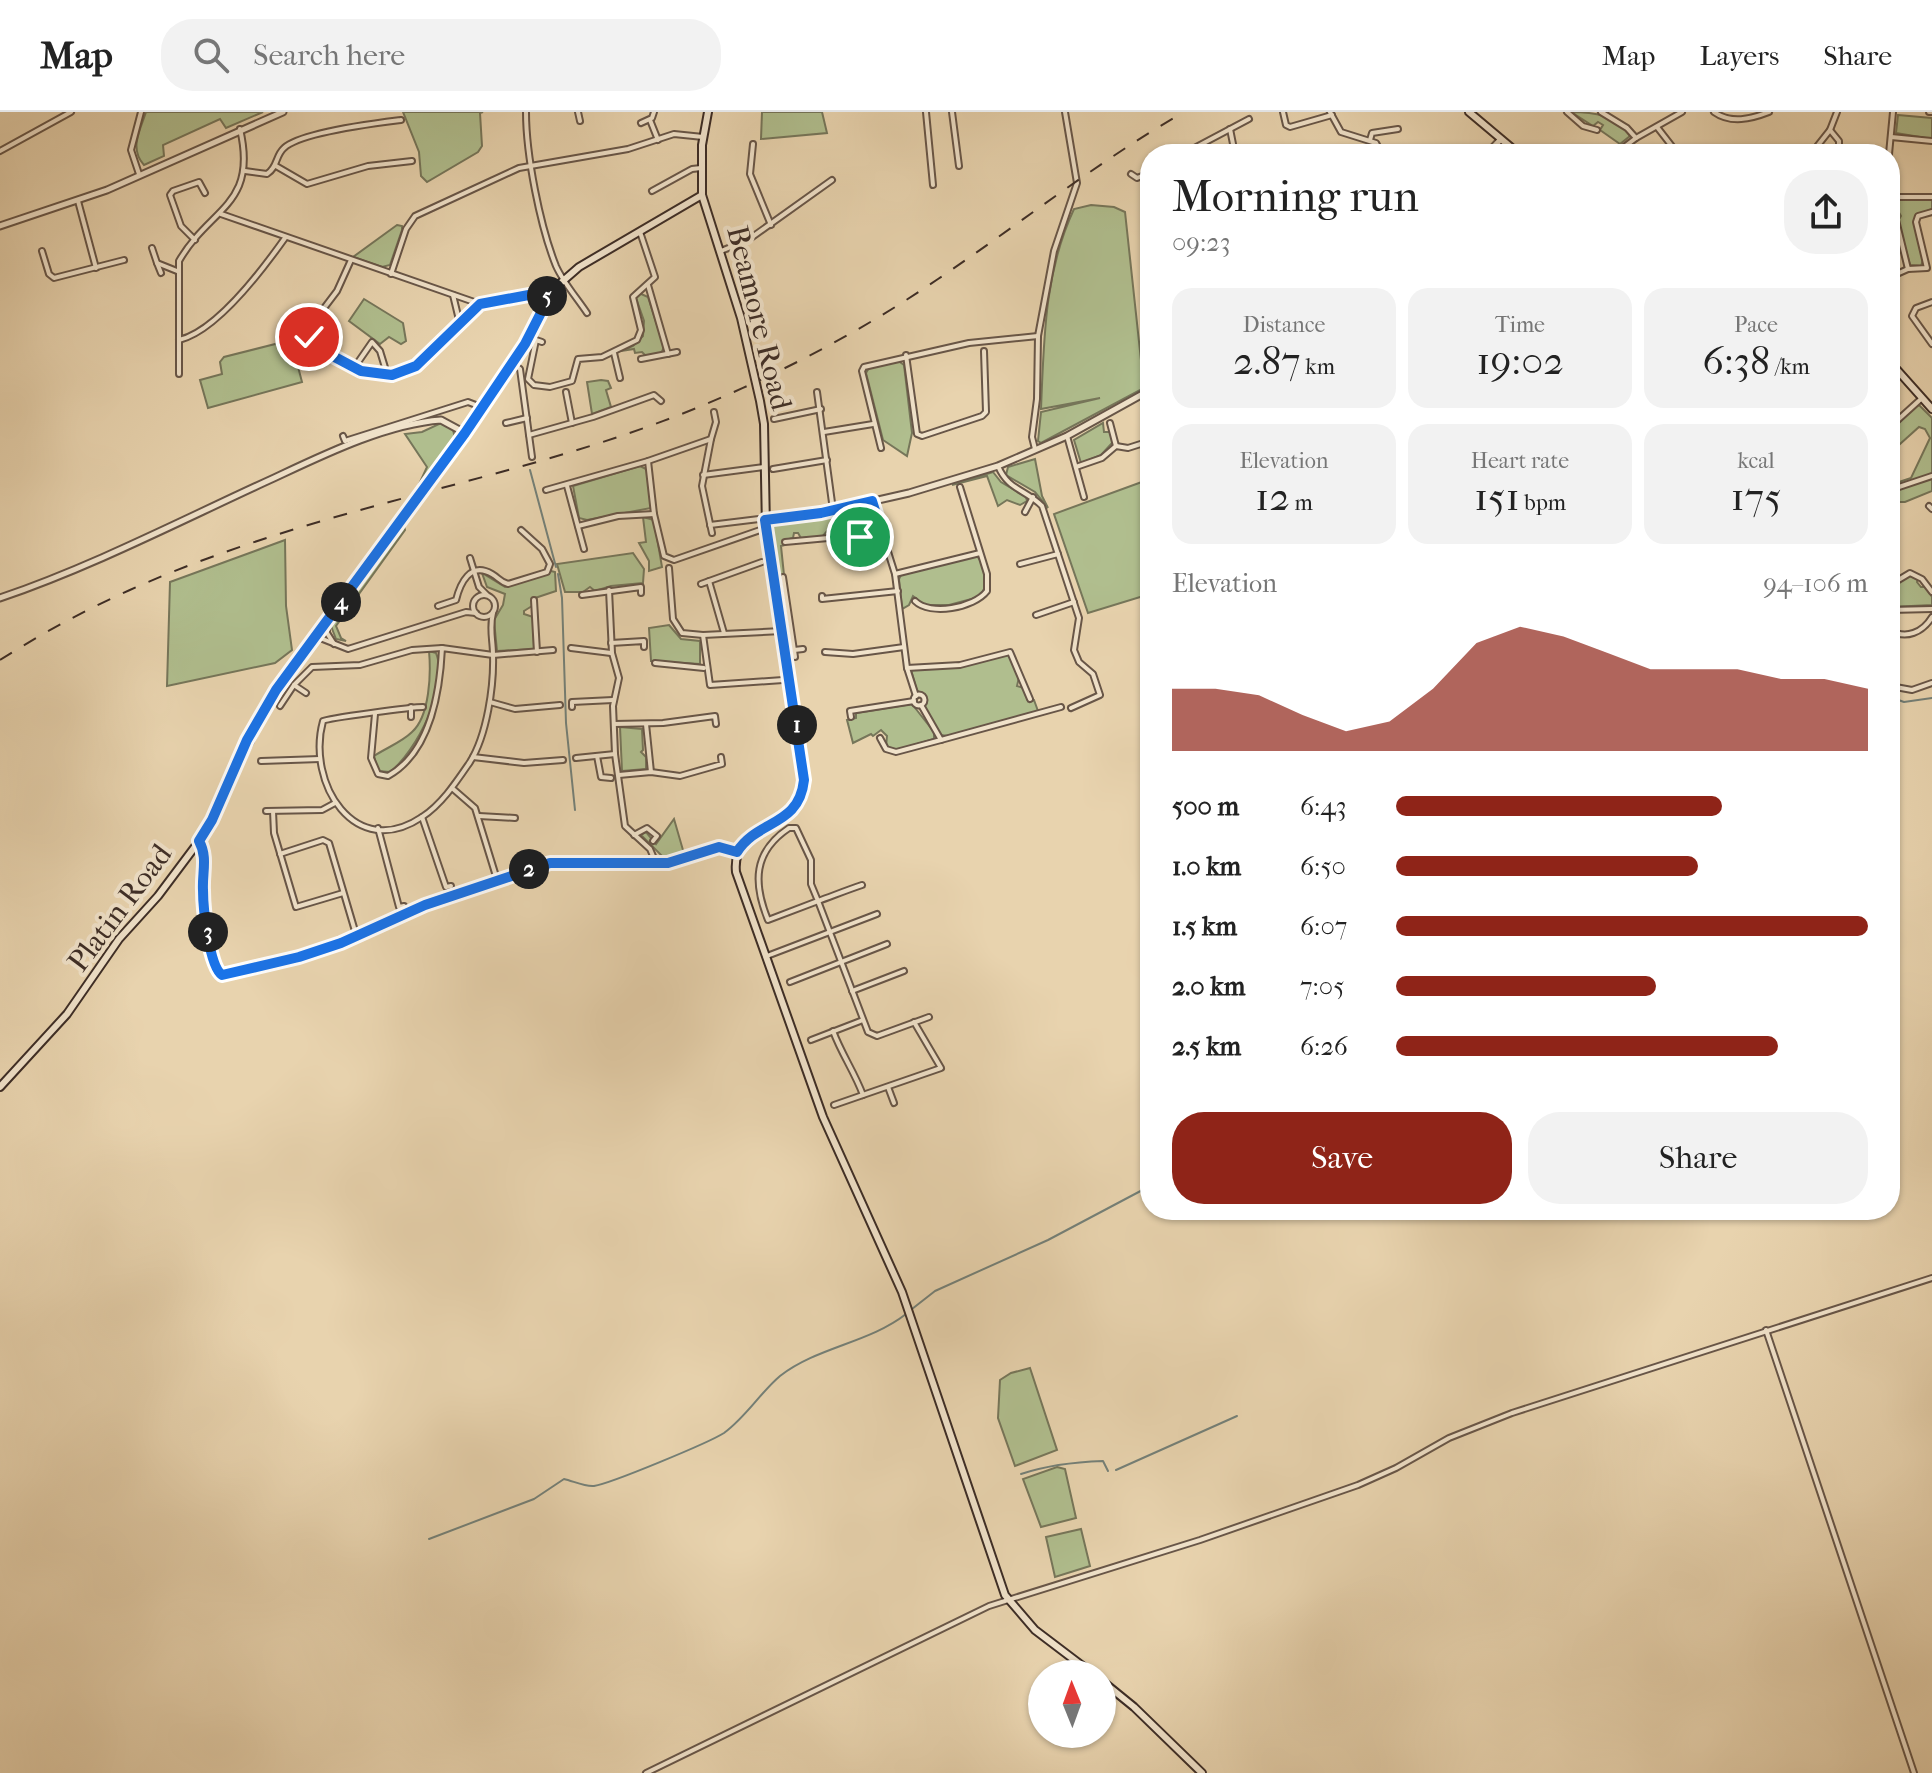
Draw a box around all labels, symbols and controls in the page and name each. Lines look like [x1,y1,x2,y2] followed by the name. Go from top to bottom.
[161,19,721,91] search box
[40,33,113,78] text: Map
[189,33,233,77] icon: search
[253,38,405,73] text: Search here
[1602,39,1655,72] text: Map
[1699,39,1779,72] text: Layers
[1823,39,1892,72] text: Share
[1784,170,1868,254] button: share
[1172,171,1419,222] text: Morning run
[719,222,799,414] street label: Beamore Road
[1172,227,1230,258] text: 09:23
[527,276,567,316] pin: 5
[542,283,552,309] text: 5
[275,303,343,371] pin
[1243,312,1325,338] text: Distance
[1495,312,1545,338] text: Time
[1734,312,1778,338] text: Pace
[287,315,331,359] icon: check
[1233,338,1301,384] text: 2.87
[1476,338,1564,384] text: 19:02
[1702,338,1770,384] text: 6:38
[1301,354,1335,380] text: km
[1770,354,1810,380] text: /km
[1240,448,1328,474] text: Elevation
[1471,448,1569,474] text: Heart rate
[1737,448,1775,474] text: kcal
[1255,474,1290,520] text: 12
[1474,474,1520,520] text: 151
[1731,474,1781,520] text: 175
[1290,490,1313,516] text: m
[1520,490,1566,516] text: bpm
[826,503,894,571] pin
[838,515,882,559] icon: arrive
[1172,568,1277,599] text: Elevation
[1763,568,1868,599] text: 94–106 m
[321,582,361,622] pin: 4
[335,589,348,615] text: 4
[777,705,817,745] pin: 1
[793,712,801,738] text: 1
[1172,791,1239,822] text: 500 m
[1300,791,1346,822] text: 6:43
[61,837,180,979] street label: Platin Road
[509,849,549,889] pin: 2
[1172,851,1241,882] text: 1.0 km
[1300,851,1346,882] text: 6:50
[523,856,535,882] text: 2
[1172,911,1237,942] text: 1.5 km
[1300,911,1347,942] text: 6:07
[188,912,228,952] pin: 3
[203,919,213,945] text: 3
[1172,971,1245,1002] text: 2.0 km
[1300,971,1344,1002] text: 7:05
[1172,1031,1241,1062] text: 2.5 km
[1300,1031,1348,1062] text: 6:26
[1172,1112,1512,1204] button: Save
[1528,1112,1868,1204] button: Share
[1028,1660,1116,1748] north arrow
[1028,1660,1116,1748] map controls

